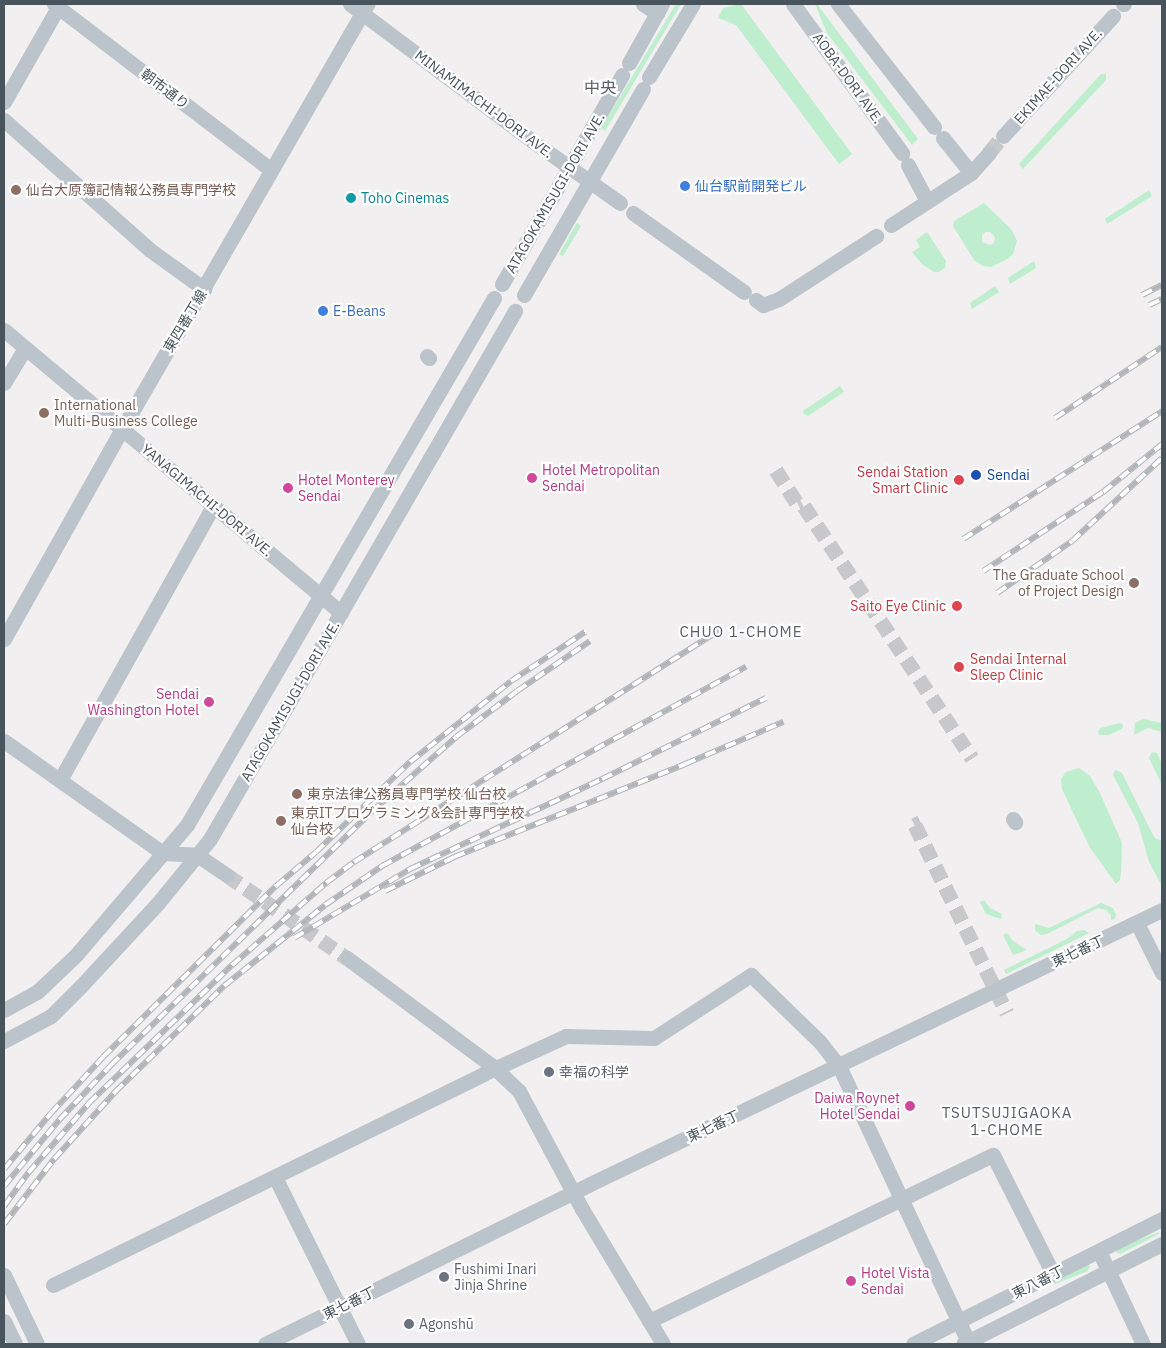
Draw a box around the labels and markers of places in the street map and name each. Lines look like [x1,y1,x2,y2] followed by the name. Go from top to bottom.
[695,178,807,194] place label: 仙台駅前開発ビル
[679,180,691,192] marker: 仙台駅前開発ビル
[26,182,236,198] place label: 仙台大原簿記情報公務員専門学校
[10,184,22,196] marker: 仙台大原簿記情報公務員専門学校
[361,190,449,206] place label: Toho Cinemas
[345,192,357,204] marker: Toho Cinemas
[333,303,386,319] place label: E-Beans
[317,305,329,317] marker: E-Beans
[54,397,198,430] place label: International Multi-Business College
[38,407,50,419] marker: International Multi-Business College
[542,462,660,494] place label: Hotel Metropolitan Sendai
[857,464,948,497] place label: Sendai Station Smart Clinic
[987,467,1030,483] place label: Sendai
[969,468,983,482] marker: Sendai
[298,472,395,504] place label: Hotel Monterey Sendai
[526,472,538,484] marker: Hotel Metropolitan Sendai
[952,473,966,487] marker: Sendai Station Smart Clinic
[282,482,294,494] marker: Hotel Monterey Sendai
[993,567,1124,600] place label: The Graduate School of Project Design
[1128,577,1140,589] marker: The Graduate School of Project Design
[850,598,946,614] place label: Saito Eye Clinic
[950,599,964,613] marker: Saito Eye Clinic
[970,651,1067,684] place label: Sendai Internal Sleep Clinic
[952,660,966,674] marker: Sendai Internal Sleep Clinic
[88,686,199,719] place label: Sendai Washington Hotel
[203,696,215,708] marker: Sendai Washington Hotel
[307,786,506,802] place label: 東京法律公務員専門学校 仙台校
[291,788,303,800] marker: 東京法律公務員専門学校 仙台校
[291,805,524,838] place label: 東京ITプログラミング&会計専門学校 仙台校
[275,815,287,827] marker: 東京ITプログラミング&会計専門学校 仙台校
[559,1064,629,1080] place label: 幸福の科学
[543,1066,555,1078] marker: 幸福の科学
[814,1090,900,1122] place label: Daiwa Roynet Hotel Sendai
[904,1100,916,1112] marker: Daiwa Roynet Hotel Sendai
[454,1261,536,1294] place label: Fushimi Inari Jinja Shrine
[861,1265,930,1298] place label: Hotel Vista Sendai
[438,1271,450,1283] marker: Fushimi Inari Jinja Shrine
[845,1275,857,1287] marker: Hotel Vista Sendai
[419,1316,474,1332] place label: Agonshū
[403,1318,415,1330] marker: Agonshū

